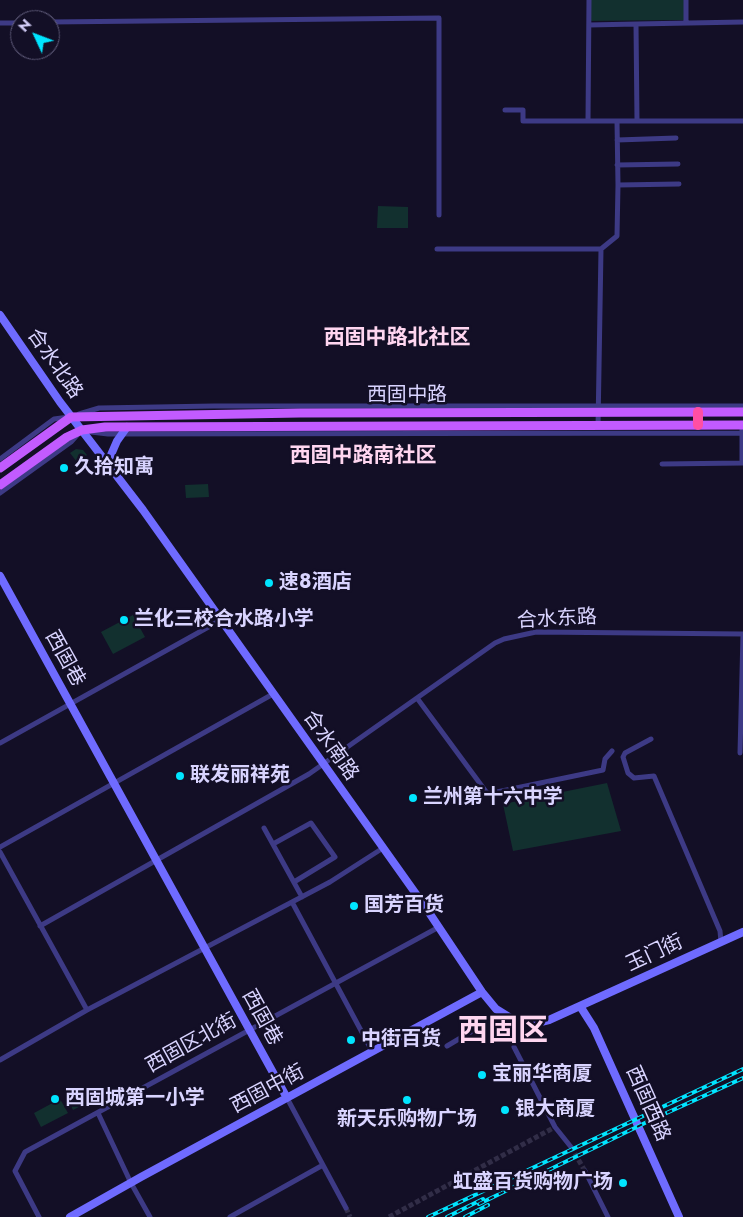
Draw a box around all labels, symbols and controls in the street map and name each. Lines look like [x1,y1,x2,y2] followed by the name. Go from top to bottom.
[10,10,60,60] north arrow
[14,15,36,36] text: N
[21,324,87,404] street label: 合水北路
[324,326,470,352] district label: 西固中路北社区
[367,384,447,408] street label: 西固中路
[290,444,436,470] district label: 西固中路南社区
[74,456,154,480] place label: 久拾知寓
[58,462,70,474] marker: 久拾知寓
[279,571,352,595] place label: 速8酒店
[263,577,275,589] marker: 速8酒店
[516,606,598,634] street label: 合水东路
[134,608,314,632] place label: 兰化三校合水路小学
[118,614,130,626] marker: 兰化三校合水路小学
[39,627,89,691] street label: 西固巷
[297,706,363,786] street label: 合水南路
[190,764,290,788] place label: 联发丽祥苑
[174,770,186,782] marker: 联发丽祥苑
[423,786,563,810] place label: 兰州第十六中学
[407,792,419,804] marker: 兰州第十六中学
[364,894,444,918] place label: 国芳百货
[348,900,360,912] marker: 国芳百货
[623,930,687,978] street label: 玉门街
[236,986,286,1050] street label: 西固巷
[142,1009,242,1079] street label: 西固区北街
[458,1015,548,1051] district label: 西固区
[361,1028,441,1052] place label: 中街百货
[345,1034,357,1046] marker: 中街百货
[227,1061,309,1119] street label: 西固中街
[492,1063,592,1087] place label: 宝丽华商厦
[620,1063,674,1145] street label: 西固西路
[476,1069,488,1081] marker: 宝丽华商厦
[65,1087,205,1111] place label: 西固城第一小学
[49,1093,61,1105] marker: 西固城第一小学
[401,1094,413,1106] marker: 新天乐购物广场
[515,1098,595,1122] place label: 银大商厦
[499,1104,511,1116] marker: 银大商厦
[337,1108,477,1132] place label: 新天乐购物广场
[453,1171,613,1195] place label: 虹盛百货购物广场
[617,1177,629,1189] marker: 虹盛百货购物广场

